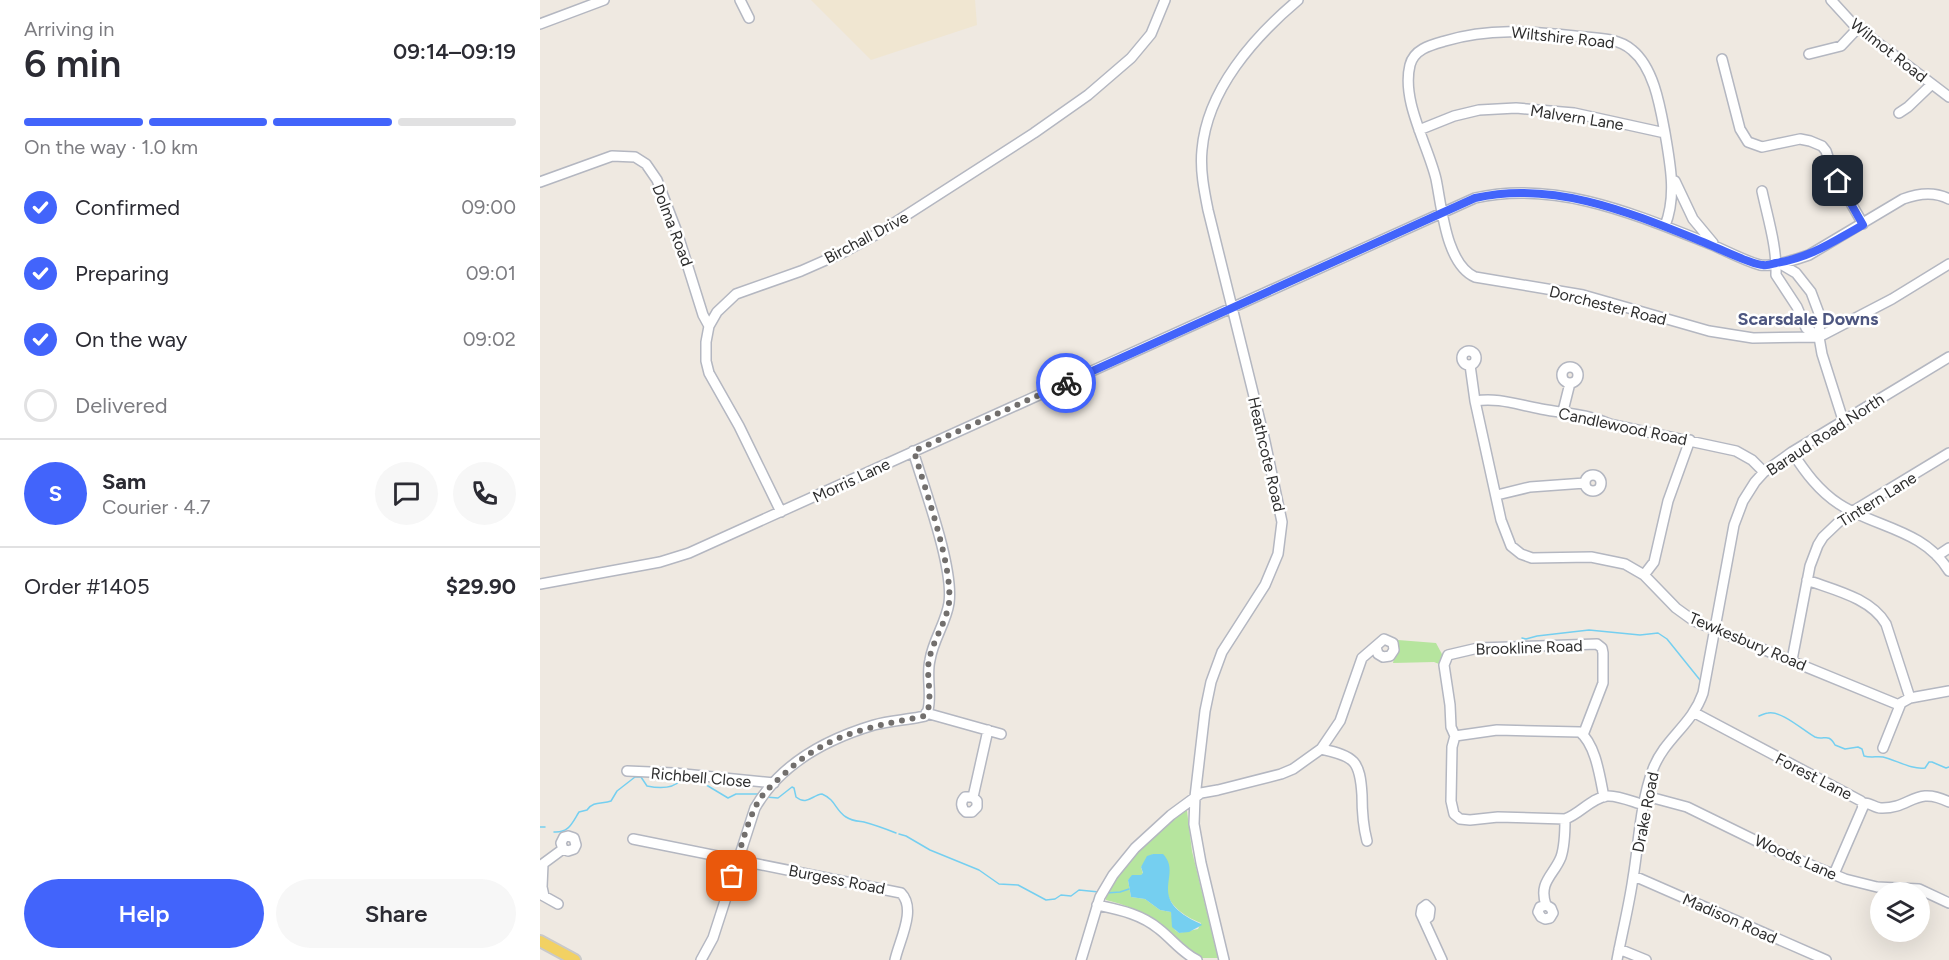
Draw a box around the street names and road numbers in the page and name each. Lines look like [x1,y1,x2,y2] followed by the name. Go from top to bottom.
[1846,14,1931,86] street label: Wilmot Road
[1510,23,1615,52] street label: Wiltshire Road
[1529,101,1625,134] street label: Malvern Lane
[648,181,697,269] street label: Dolma Road
[821,207,912,268] street label: Birchall Drive
[1547,282,1669,329] street label: Dorchester Road
[1763,389,1888,480] street label: Baraud Road North
[1244,395,1289,513] street label: Heathcote Road
[1557,404,1689,449] street label: Candlewood Road
[810,454,893,507] street label: Morris Lane
[1835,468,1920,531] street label: Tintern Lane
[1686,608,1809,675] street label: Tewkesbury Road
[1475,636,1583,659] street label: Brookline Road
[1772,749,1856,804] street label: Forest Lane
[650,764,752,791] street label: Richbell Close
[1628,770,1663,854] street label: Drake Road
[1752,831,1840,884] street label: Woods Lane
[787,861,887,898] street label: Burgess Road
[1680,889,1780,948] street label: Madison Road

